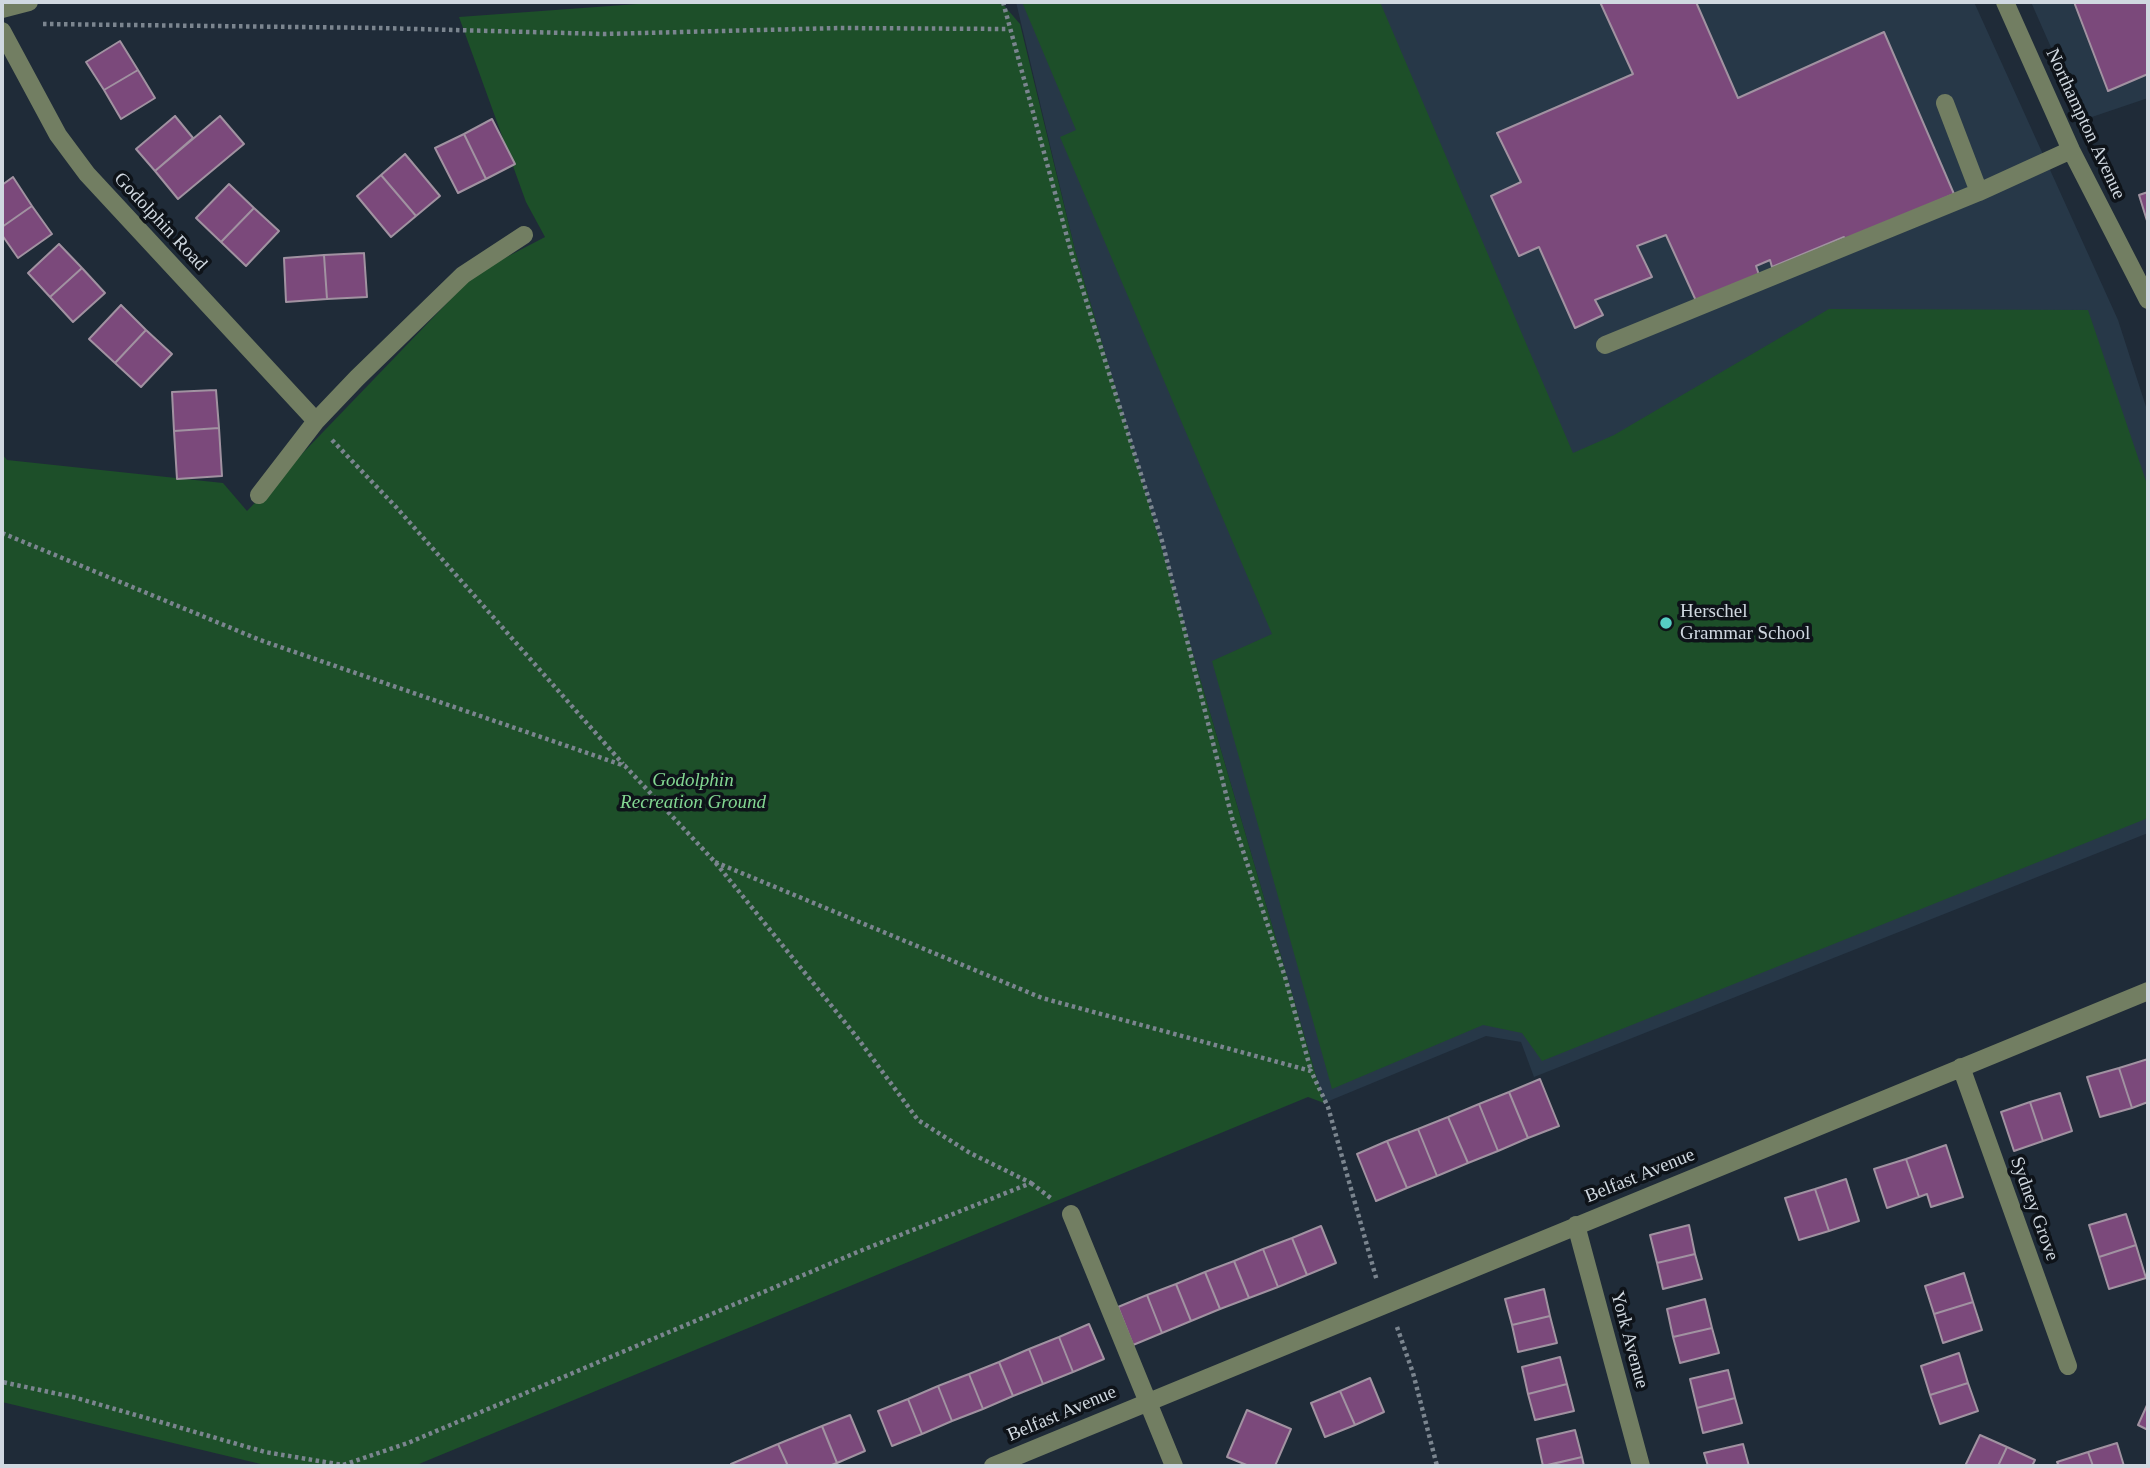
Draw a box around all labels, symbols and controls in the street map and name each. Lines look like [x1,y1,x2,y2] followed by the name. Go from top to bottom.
[2040,45,2130,203] street label: Northampton Avenue
[109,168,211,276] street label: Godolphin Road
[1680,601,1810,645] place label: Herschel Grammar School
[1658,615,1674,631] marker: Herschel Grammar School
[620,770,766,814] park label: Godolphin Recreation Ground
[1582,1144,1698,1208] street label: Belfast Avenue
[2005,1154,2063,1264] street label: Sydney Grove
[1605,1289,1653,1391] street label: York Avenue
[1004,1381,1120,1447] street label: Belfast Avenue

